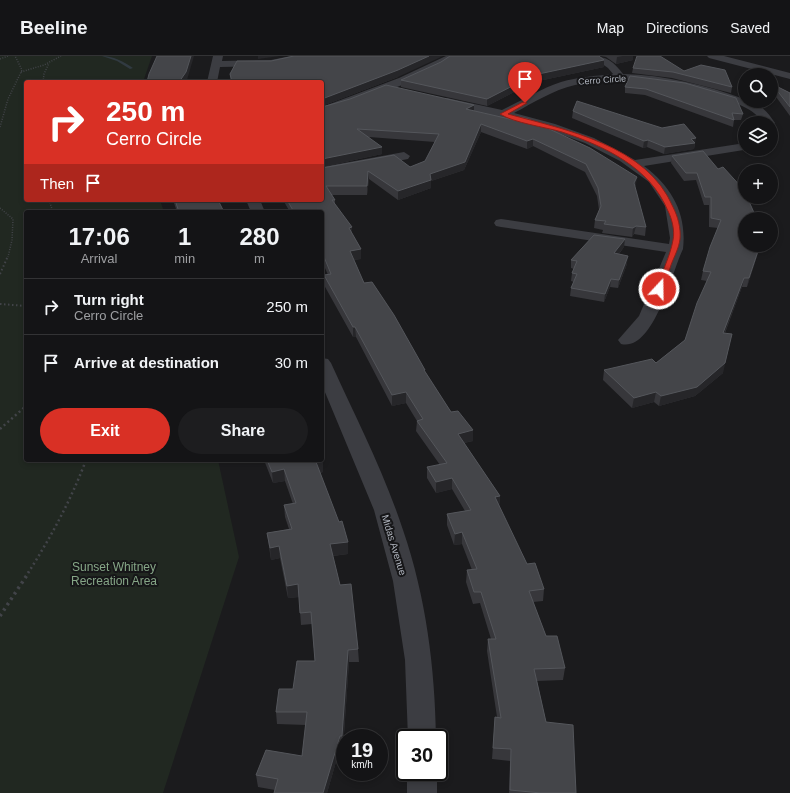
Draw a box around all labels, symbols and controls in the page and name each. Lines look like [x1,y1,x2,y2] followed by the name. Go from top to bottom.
[20,17,88,38] text: Beeline
[597,20,624,36] text: Map
[646,20,708,36] text: Directions
[730,20,770,36] text: Saved
[508,62,542,103] pin
[514,68,536,90] icon: arrive
[738,68,778,252] map controls
[738,68,778,108] button: search
[578,73,626,87] street label: Cerro Circle
[40,96,92,148] icon: right
[106,96,185,127] text: 250 m
[738,116,778,156] button: layers
[106,129,202,149] text: Cerro Circle
[738,164,778,204] button: +
[82,172,104,194] icon: arrive
[40,175,74,192] text: Then
[738,212,778,252] button: −
[68,223,130,250] text: 17:06
[178,223,191,250] text: 1
[240,223,280,250] text: 280
[81,251,118,266] text: Arrival
[174,251,195,266] text: min
[254,251,265,266] text: m
[638,268,680,310] position arrow
[74,291,144,308] text: Turn right
[40,296,62,318] icon: right
[266,298,308,315] text: 250 m
[74,308,143,323] text: Cerro Circle
[40,352,62,374] icon: arrive
[74,354,219,371] text: Arrive at destination
[275,354,308,371] text: 30 m
[40,408,170,454] button: Exit
[178,408,308,454] button: Share
[380,513,409,577] street label: Midas Avenue
[71,560,157,588] park label: Sunset Whitney Recreation Area
[396,729,448,781] speed limit sign: 30
[351,739,373,761] text: 19
[351,759,373,770] text: km/h

